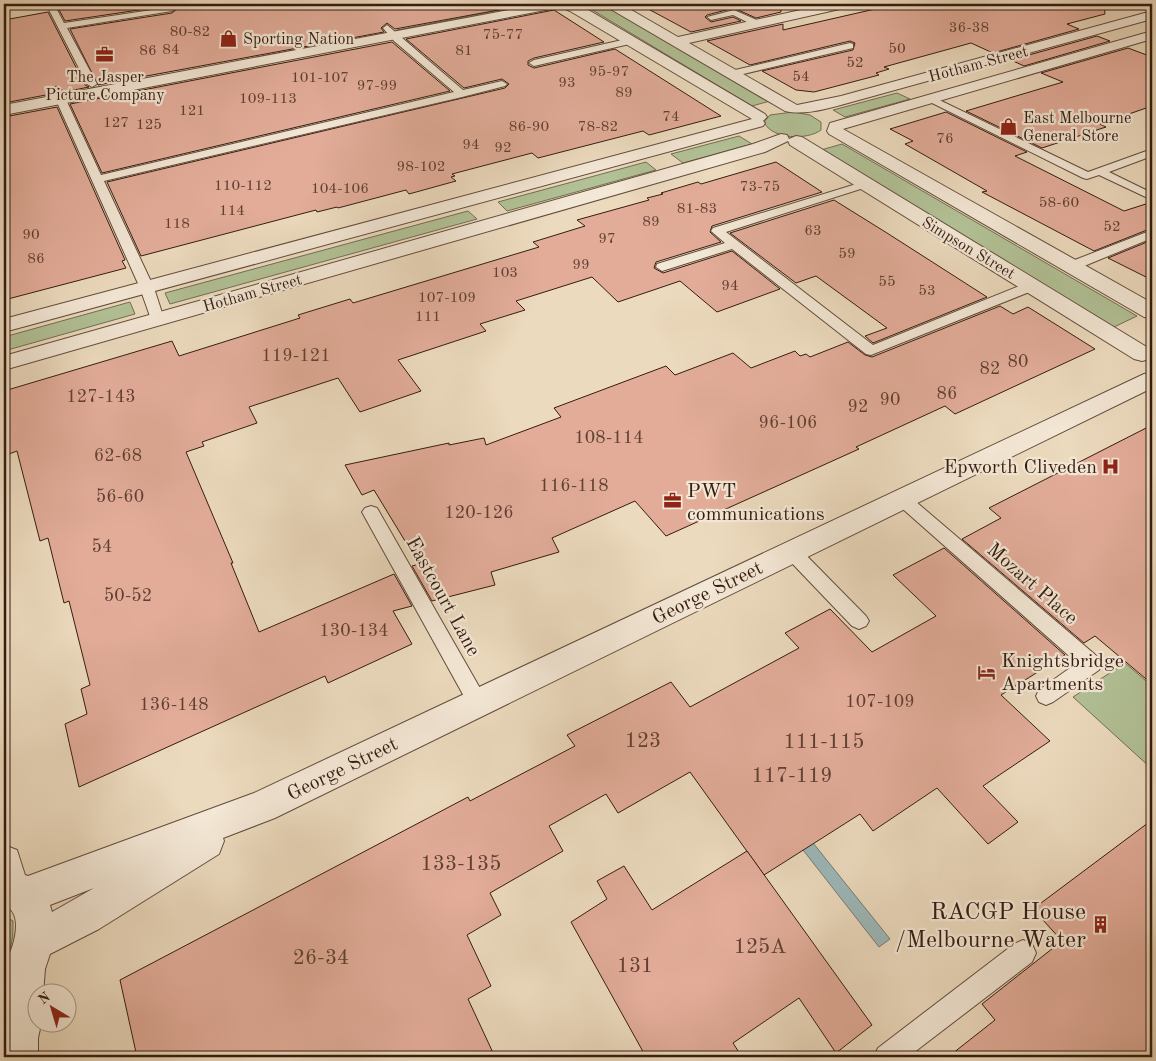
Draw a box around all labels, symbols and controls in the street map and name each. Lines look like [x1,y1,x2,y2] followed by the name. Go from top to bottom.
[949,21,989,36] house number: 36-38
[170,25,210,40] house number: 80-82
[219,28,239,48] shop icon: Sporting Nation
[483,28,523,43] house number: 75-77
[243,32,354,48] place label: Sporting Nation
[888,42,906,57] house number: 50
[162,43,180,58] house number: 84
[139,44,157,59] house number: 86
[455,44,473,59] house number: 81
[927,44,1030,86] street label: Hotham Street
[95,45,115,65] office icon: The Jasper Picture Company
[846,56,864,71] house number: 52
[589,65,629,80] house number: 95-97
[45,70,165,104] place label: The Jasper Picture Company
[792,70,810,85] house number: 54
[291,71,349,86] house number: 101-107
[558,76,576,91] house number: 93
[357,79,397,94] house number: 97-99
[615,86,633,101] house number: 89
[239,92,297,107] house number: 109-113
[179,104,205,119] house number: 121
[662,110,680,125] house number: 74
[1023,111,1131,145] place label: East Melbourne General Store
[103,116,129,131] house number: 127
[999,116,1019,136] shop icon: East Melbourne General Store
[136,118,162,133] house number: 125
[509,120,549,135] house number: 86-90
[578,120,618,135] house number: 78-82
[936,132,954,147] house number: 76
[462,138,480,153] house number: 94
[494,141,512,156] house number: 92
[396,160,446,175] house number: 98-102
[214,179,272,194] house number: 110-112
[740,180,780,195] house number: 73-75
[311,182,369,197] house number: 104-106
[1039,196,1079,211] house number: 58-60
[677,202,717,217] house number: 81-83
[219,204,245,219] house number: 114
[642,215,660,230] house number: 89
[919,215,1018,283] street label: Simpson Street
[164,217,190,232] house number: 118
[1103,220,1121,235] house number: 52
[804,224,822,239] house number: 63
[22,228,40,243] house number: 90
[598,232,616,247] house number: 97
[838,247,856,262] house number: 59
[27,252,45,267] house number: 86
[572,258,590,273] house number: 99
[492,266,518,281] house number: 103
[201,272,304,316] street label: Hotham Street
[878,275,896,290] house number: 55
[721,279,739,294] house number: 94
[918,284,936,299] house number: 53
[418,291,476,306] house number: 107-109
[415,310,441,325] house number: 111
[261,347,331,365] house number: 119-121
[1008,353,1028,371] house number: 80
[980,360,1000,378] house number: 82
[937,385,957,403] house number: 86
[66,388,136,406] house number: 127-143
[880,391,900,409] house number: 90
[848,398,868,416] house number: 92
[759,414,817,432] house number: 96-106
[574,429,644,447] house number: 108-114
[94,447,142,465] house number: 62-68
[1101,456,1121,476] hospital icon: Epworth Cliveden
[944,458,1097,478] place label: Epworth Cliveden
[539,477,609,495] house number: 116-118
[687,482,825,525] place label: PWT communications
[96,488,144,506] house number: 56-60
[663,491,683,511] office icon: PWT communications
[444,504,514,522] house number: 120-126
[401,534,483,660] street label: Eastcourt Lane
[92,538,112,556] house number: 54
[982,540,1081,629] street label: Mozart Place
[649,558,766,629] street label: George Street
[104,587,152,605] house number: 50-52
[319,622,389,640] house number: 130-134
[1001,652,1124,695] place label: Knightsbridge Apartments
[977,662,997,682] hotel icon: Knightsbridge Apartments
[845,693,915,711] house number: 107-109
[139,696,209,714] house number: 136-148
[625,731,661,752] house number: 123
[784,732,864,753] house number: 111-115
[284,734,401,805] street label: George Street
[752,766,832,787] house number: 117-119
[421,854,501,875] house number: 133-135
[895,901,1086,953] place label: RACGP House /Melbourne Water
[1090,915,1110,935] building icon: RACGP House /Melbourne Water
[734,937,786,958] house number: 125A
[293,948,349,969] house number: 26-34
[617,956,653,977] house number: 131
[28,984,78,1034] north arrow
[36,990,53,1007] text: N

